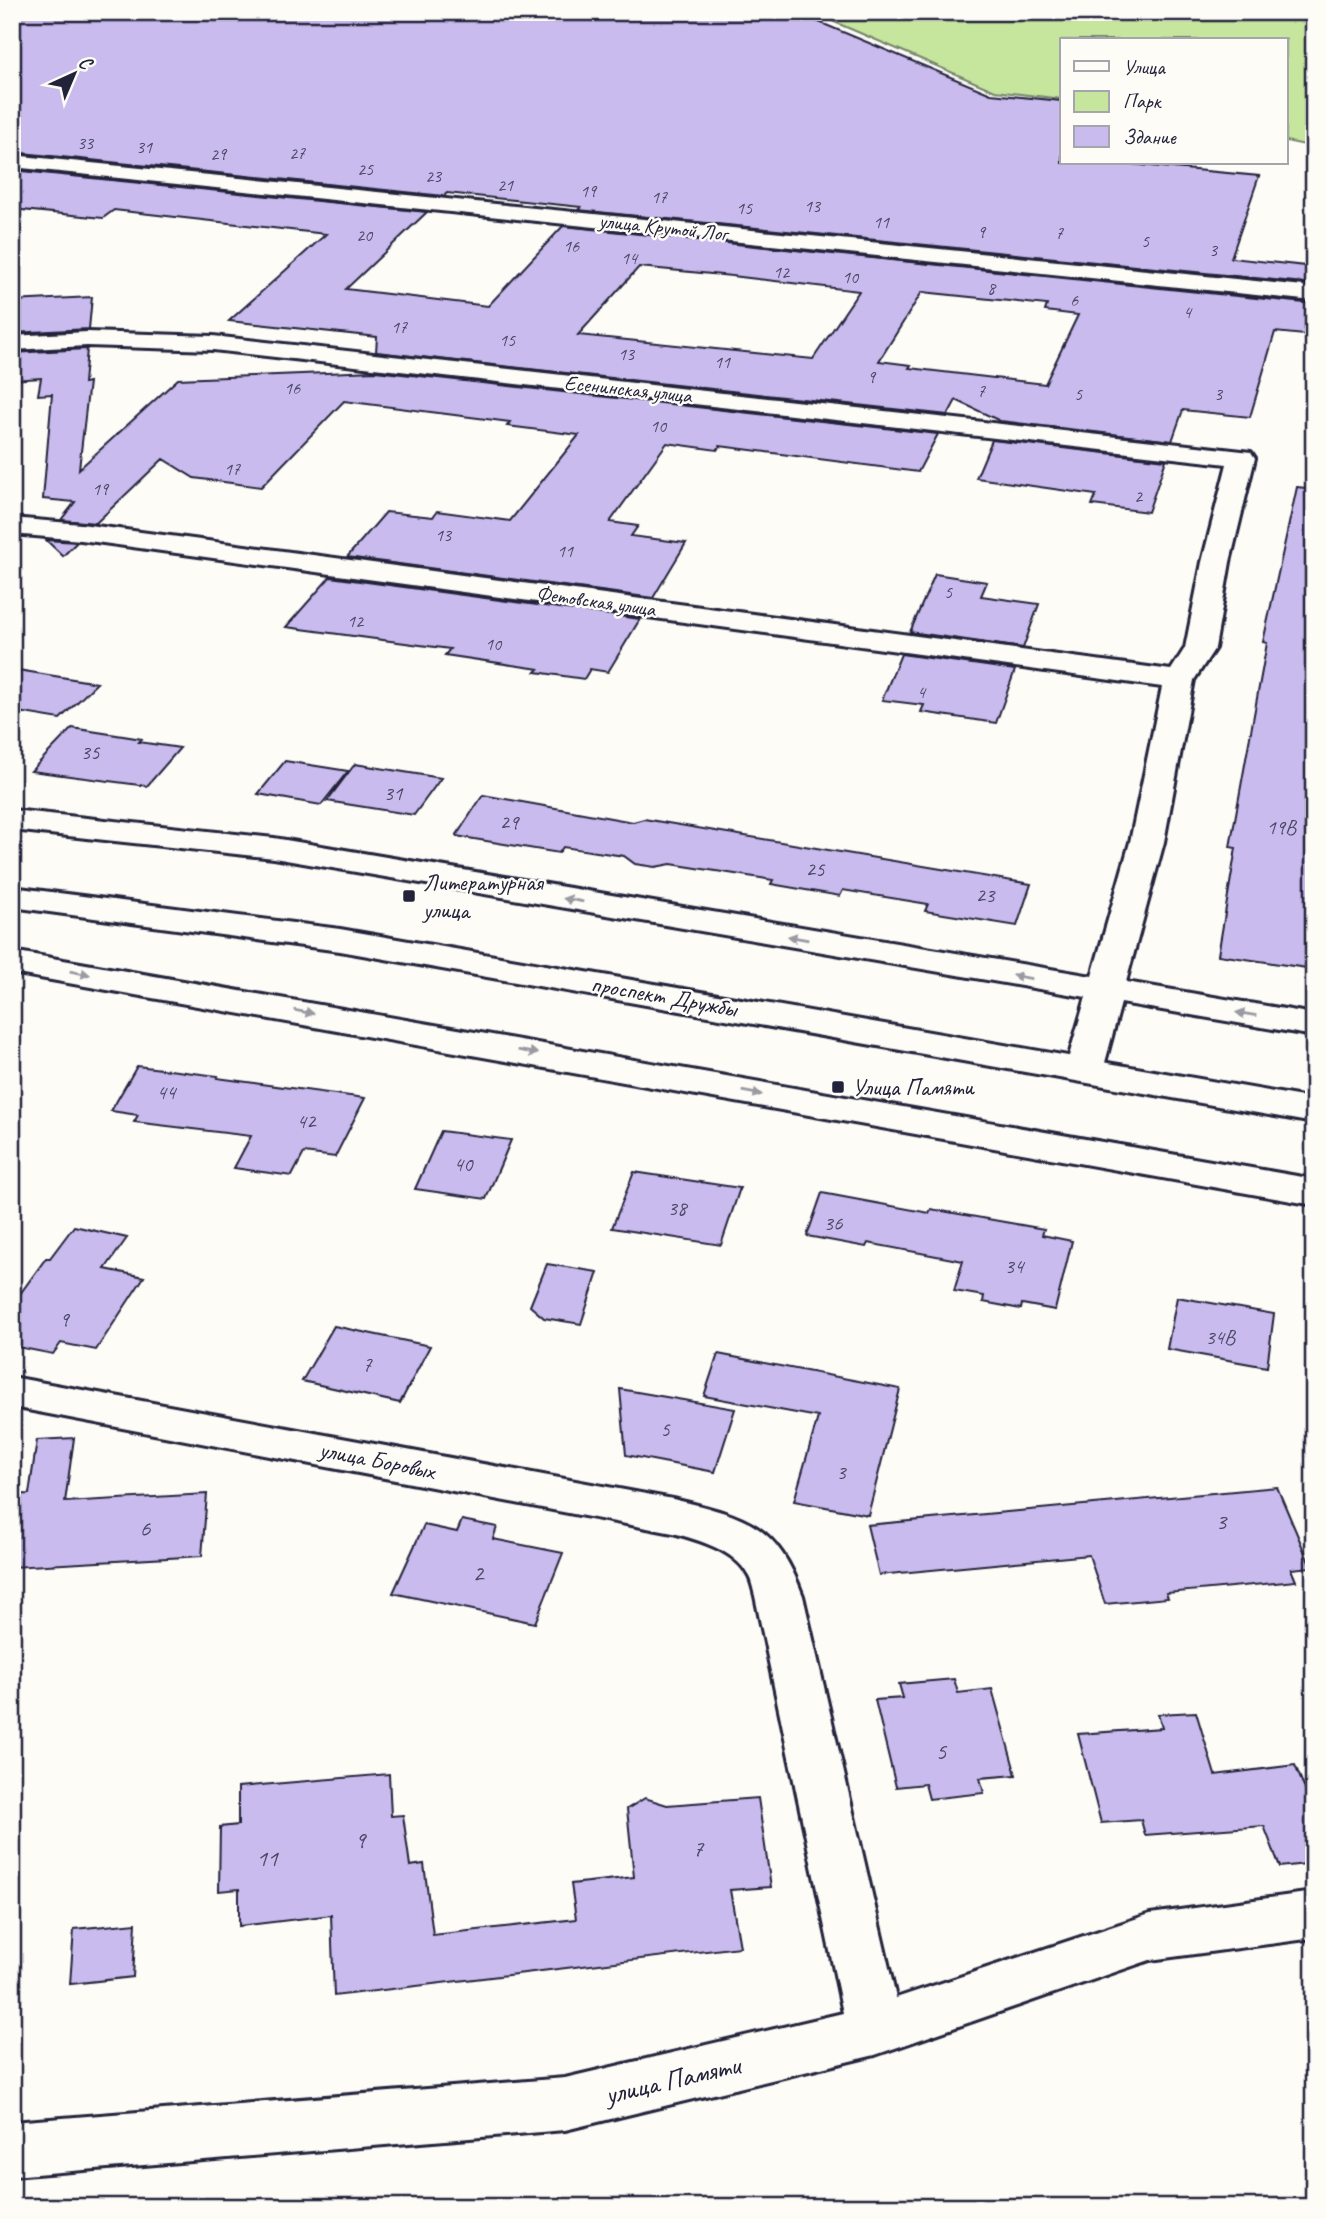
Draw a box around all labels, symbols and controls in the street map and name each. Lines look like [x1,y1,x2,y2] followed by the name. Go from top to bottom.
[38,38,108,108] north arrow
[1060,38,1288,164] legend
[73,51,99,76] text: С
[1123,54,1166,80] text: Улица
[1123,88,1163,114] text: Парк
[1123,124,1177,150] text: Здание
[77,132,95,154] house number: 33
[136,136,153,158] house number: 31
[289,142,306,164] house number: 27
[210,143,228,165] house number: 29
[357,158,374,180] house number: 25
[425,165,443,187] house number: 23
[497,174,514,196] house number: 21
[580,180,598,202] house number: 19
[651,186,668,208] house number: 17
[804,195,822,217] house number: 13
[736,197,753,219] house number: 15
[596,207,732,247] street label: улица Крутой Лог
[873,211,890,233] house number: 11
[977,221,987,243] house number: 9
[1055,222,1064,244] house number: 7
[356,224,374,246] house number: 20
[1141,230,1150,252] house number: 5
[563,235,580,257] house number: 16
[1209,239,1219,261] house number: 3
[621,247,639,269] house number: 14
[773,261,791,283] house number: 12
[842,266,860,288] house number: 10
[987,277,997,299] house number: 8
[1070,289,1079,311] house number: 6
[1183,301,1193,323] house number: 4
[391,316,408,338] house number: 17
[499,329,516,351] house number: 15
[618,343,636,365] house number: 13
[714,351,731,373] house number: 11
[867,366,877,388] house number: 9
[563,369,695,409] street label: Есенинская улица
[284,377,301,399] house number: 16
[977,380,986,402] house number: 7
[1074,383,1083,405] house number: 5
[1214,383,1224,405] house number: 3
[650,415,668,437] house number: 10
[224,458,241,480] house number: 17
[92,478,110,500] house number: 19
[1134,485,1144,507] house number: 2
[435,524,453,546] house number: 13
[557,540,574,562] house number: 11
[535,580,659,622] street label: Фетовская улица
[944,581,953,603] house number: 5
[347,610,365,632] house number: 12
[485,633,503,655] house number: 10
[917,681,927,703] house number: 4
[81,739,101,765] house number: 35
[384,780,404,806] house number: 31
[500,809,520,835] house number: 29
[1266,814,1298,840] house number: 19В
[806,856,826,882] house number: 25
[421,867,545,925] place label: Литературная улица
[976,882,996,908] house number: 23
[401,888,417,904] marker: Литературная улица
[562,894,584,905] one-way arrow
[787,932,809,943] one-way arrow
[69,968,91,979] one-way arrow
[589,968,742,1024] street label: проспект Дружбы
[1011,971,1033,982] one-way arrow
[293,1007,315,1018] one-way arrow
[1235,1008,1257,1019] one-way arrow
[517,1047,539,1058] one-way arrow
[852,1072,975,1102] place label: Улица Памяти
[157,1079,178,1105] house number: 44
[830,1079,846,1095] marker: Улица Памяти
[741,1088,763,1099] one-way arrow
[297,1108,317,1134] house number: 42
[454,1151,474,1177] house number: 40
[668,1195,689,1221] house number: 38
[824,1210,843,1236] house number: 36
[1005,1253,1026,1279] house number: 34
[59,1306,70,1332] house number: 9
[1205,1324,1237,1350] house number: 34В
[362,1351,373,1377] house number: 7
[660,1416,671,1442] house number: 5
[315,1434,439,1486] street label: улица Боровых
[836,1459,847,1485] house number: 3
[1216,1506,1229,1536] house number: 3
[140,1513,152,1543] house number: 6
[473,1558,486,1588] house number: 2
[936,1736,948,1766] house number: 5
[355,1825,368,1855] house number: 9
[693,1833,705,1863] house number: 7
[256,1843,279,1873] house number: 11
[599,2046,746,2112] street label: улица Памяти

